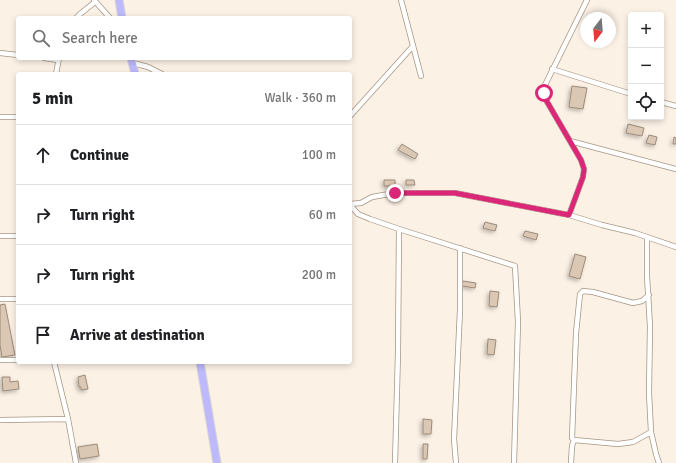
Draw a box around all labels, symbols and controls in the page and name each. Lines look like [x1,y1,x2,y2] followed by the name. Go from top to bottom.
[580,12,616,48] north arrow
[628,12,664,120] map controls
[628,12,664,48] button: +
[16,16,352,60] search box
[30,27,52,49] icon: search
[62,29,138,47] text: Search here
[628,48,664,84] button: −
[535,84,553,102] route start
[628,84,664,120] button: locate
[32,88,73,109] text: 5 min
[265,90,336,106] text: Walk · 360 m
[32,144,54,166] icon: ahead
[70,146,129,164] text: Continue
[302,147,336,163] text: 100 m
[386,184,404,202] route end
[32,204,54,226] icon: right
[70,206,135,224] text: Turn right
[309,207,336,223] text: 60 m
[32,264,54,286] icon: right
[70,266,135,284] text: Turn right
[302,267,336,283] text: 200 m
[32,324,54,346] icon: arrive
[70,326,205,344] text: Arrive at destination

